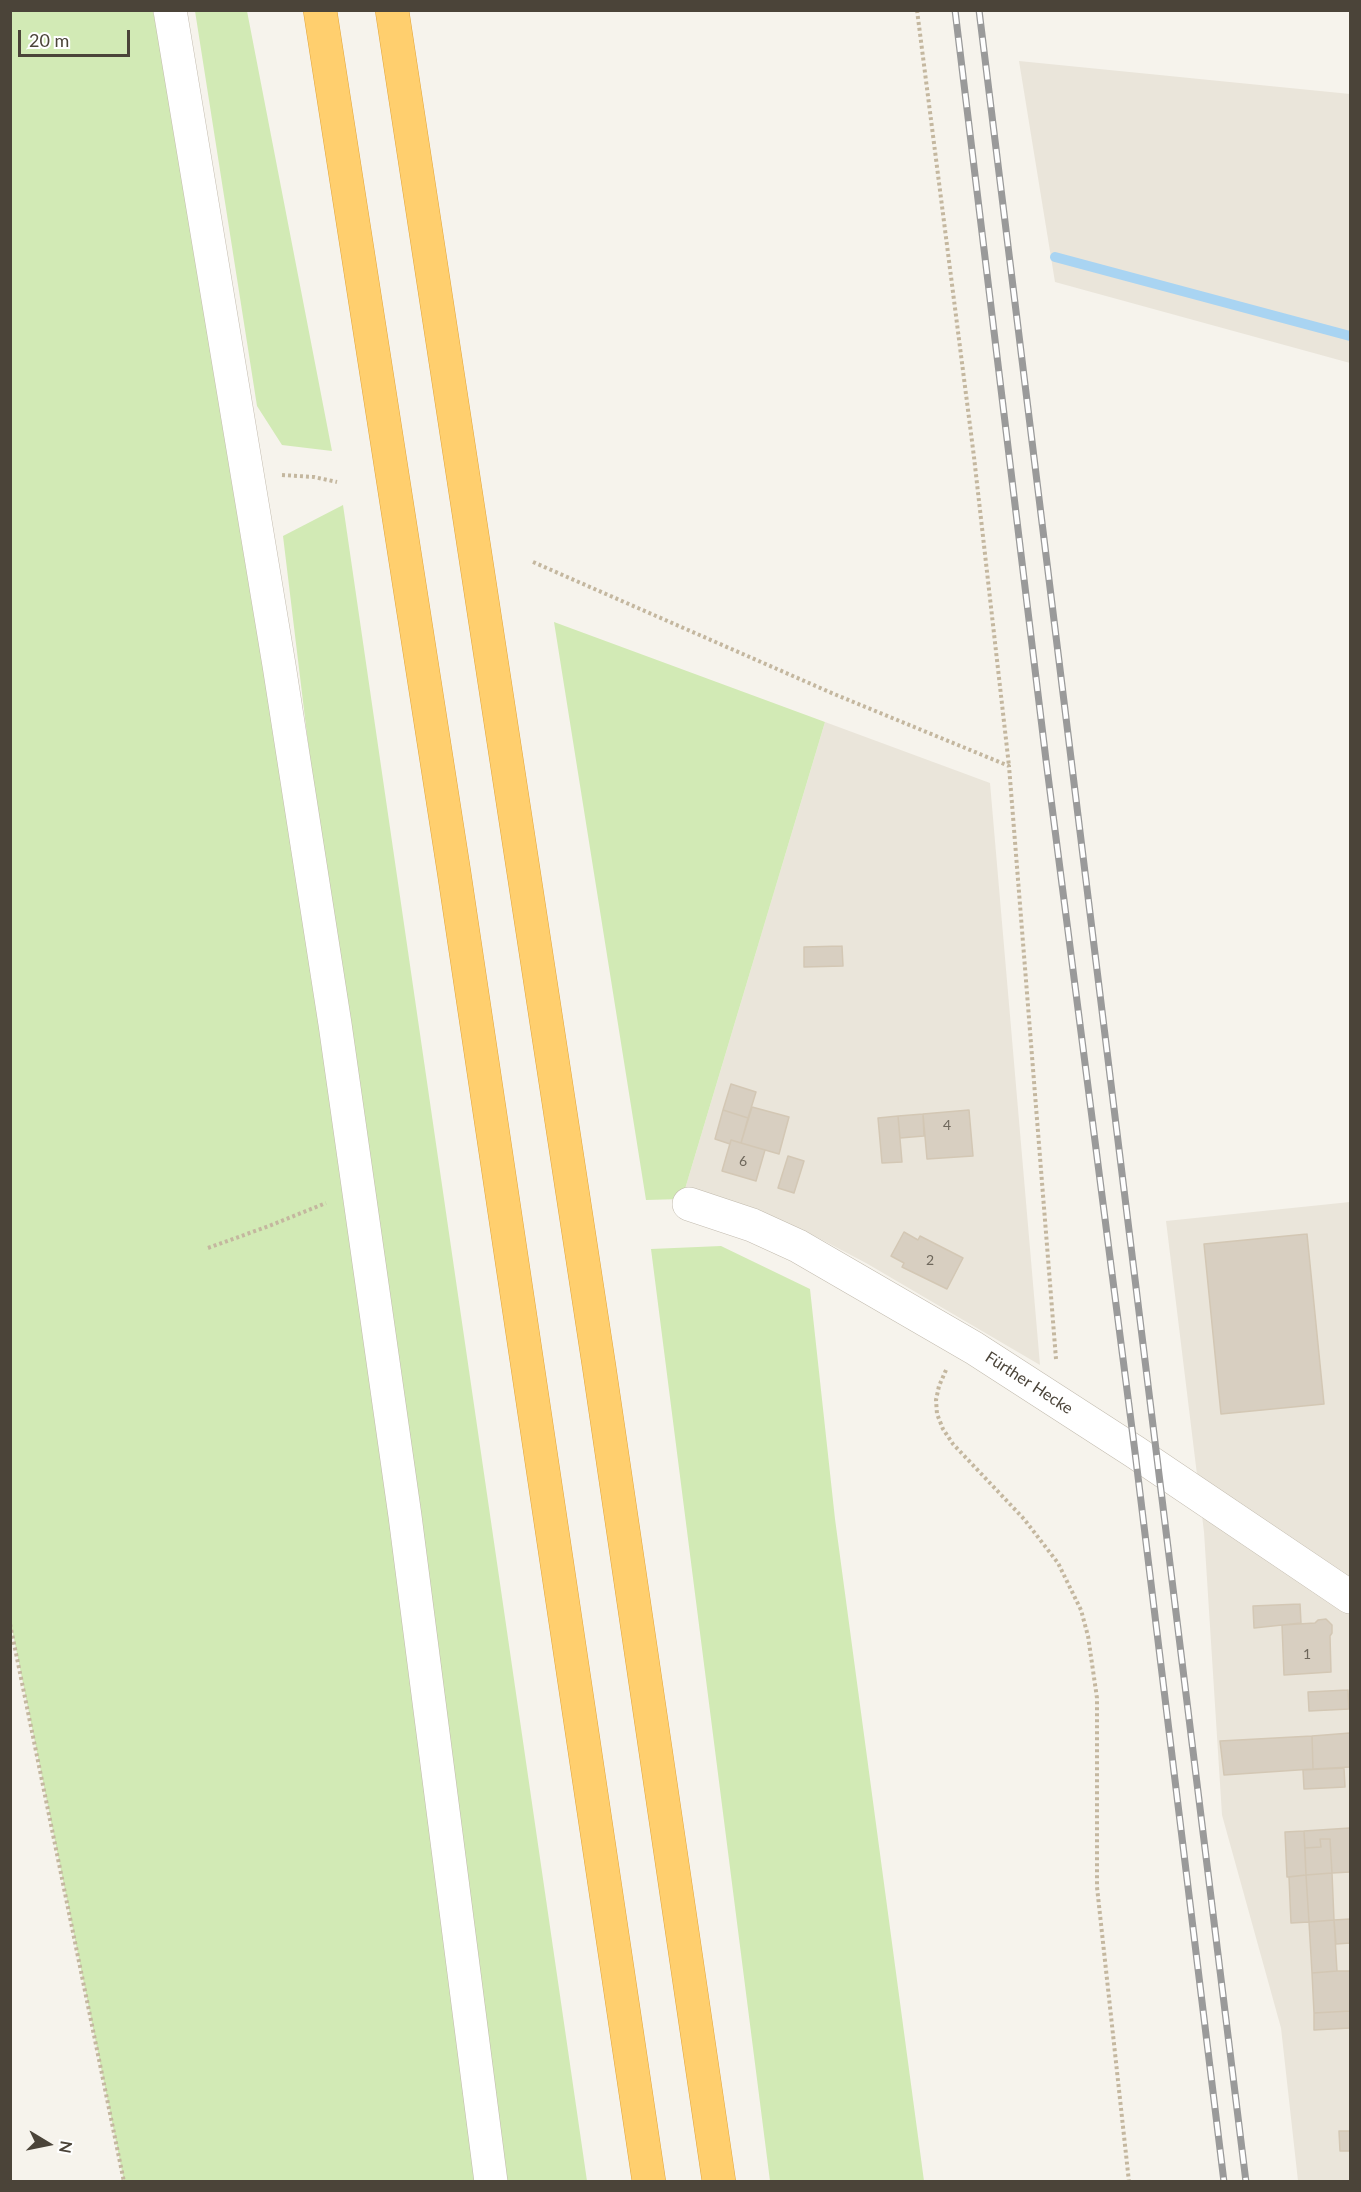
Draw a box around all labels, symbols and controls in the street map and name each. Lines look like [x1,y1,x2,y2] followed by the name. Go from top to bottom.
[21,18,134,56] scale bar
[29,29,69,51] text: 20 m
[943,1117,951,1133] house number: 4
[739,1153,747,1169] house number: 6
[926,1252,934,1268] house number: 2
[982,1348,1076,1418] street label: Fürther Hecke
[1303,1646,1311,1662] house number: 1
[18,2114,78,2174] north arrow
[56,2139,77,2155] text: N

